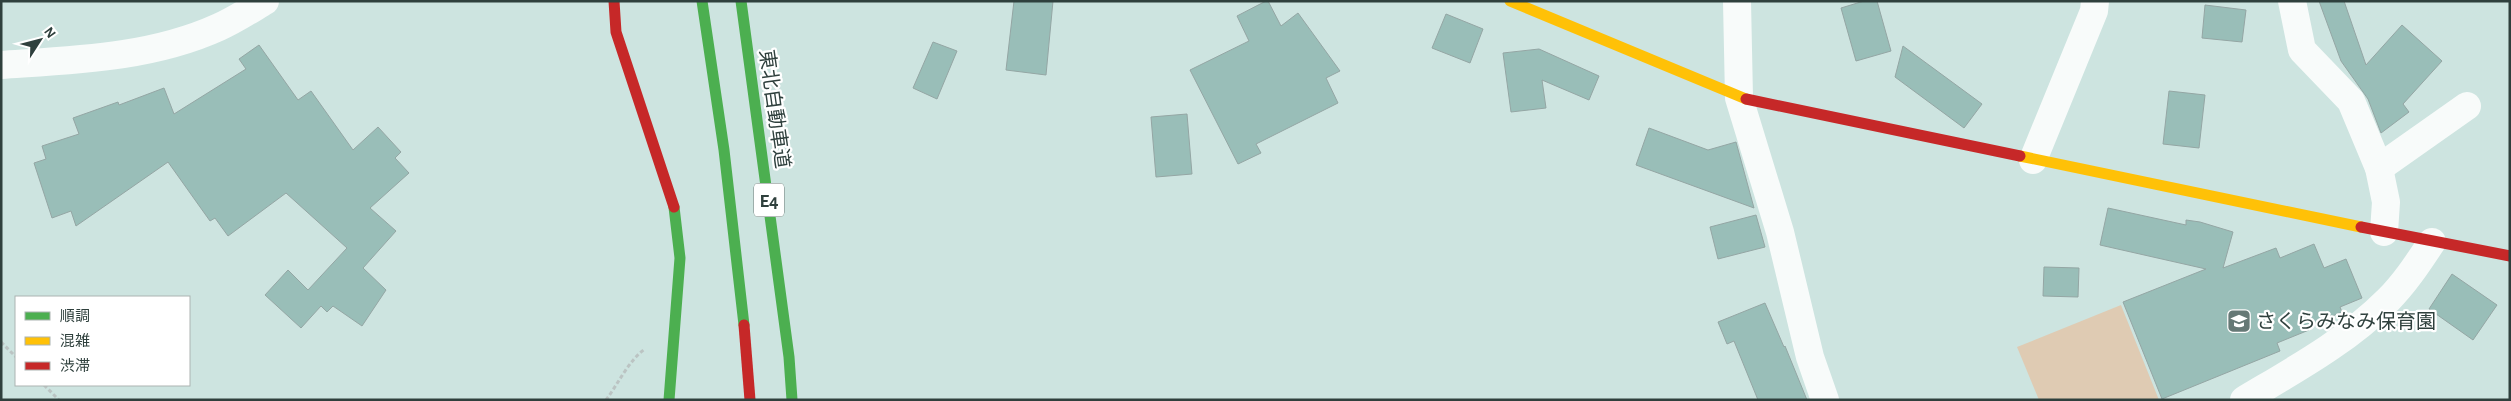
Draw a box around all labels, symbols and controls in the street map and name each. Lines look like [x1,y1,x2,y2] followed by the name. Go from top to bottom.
[15,15,65,65] north arrow
[41,25,58,41] text: N
[756,48,793,170] street label: 東北自動車道
[754,184,784,216] road number: E4
[15,296,190,386] legend
[2226,308,2252,334] school or university icon: さくらみなみ保育園
[60,309,90,324] text: 順調
[2256,311,2436,332] place label: さくらみなみ保育園
[60,333,90,349] text: 混雑
[60,358,90,374] text: 渋滞

